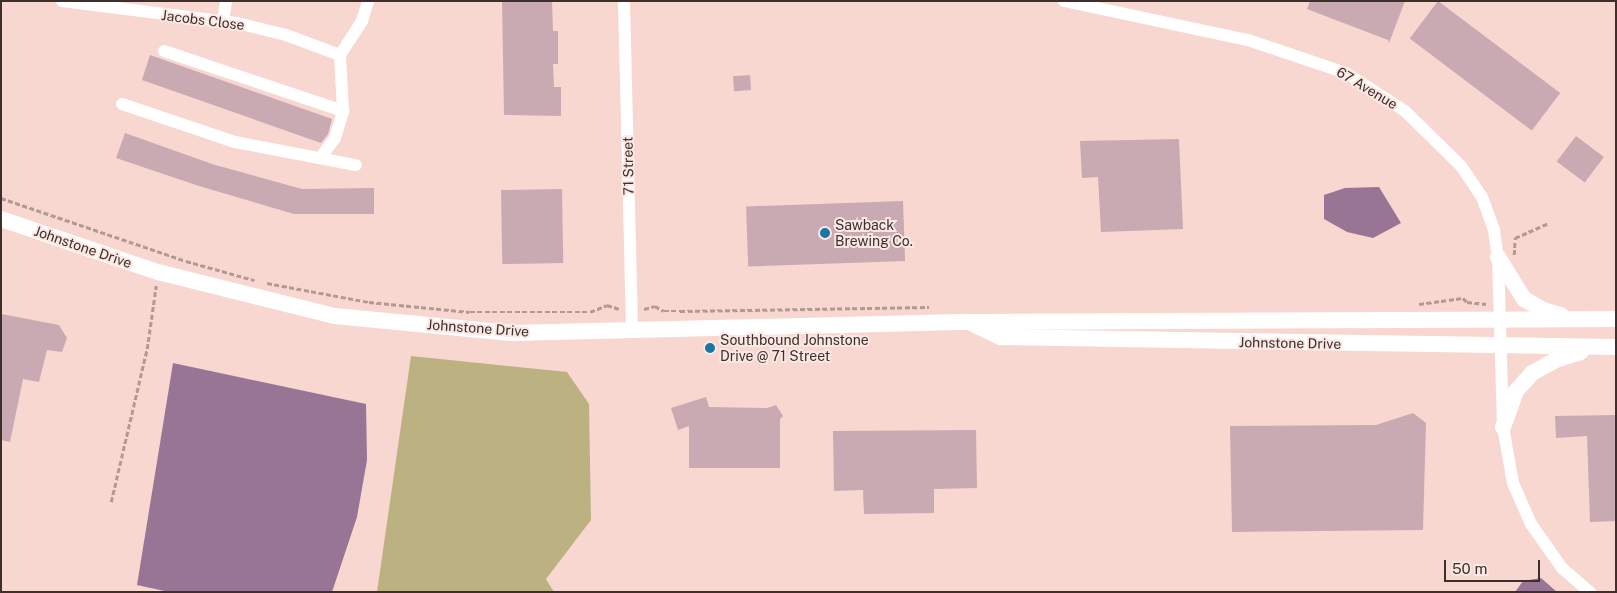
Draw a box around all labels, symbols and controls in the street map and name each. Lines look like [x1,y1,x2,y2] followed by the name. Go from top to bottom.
[160,7,246,33] street label: Jacobs Close
[1333,63,1401,113] street label: 67 Avenue
[619,137,637,195] street label: 71 Street
[835,217,913,250] place label: Sawback Brewing Co.
[32,222,134,272] street label: Johnstone Drive
[819,227,831,239] marker: Sawback Brewing Co.
[426,316,530,340] street label: Johnstone Drive
[720,332,869,364] place label: Southbound Johnstone Drive @ 71 Street
[1239,334,1341,352] street label: Johnstone Drive
[704,342,716,354] marker: Southbound Johnstone Drive @ 71 Street
[1447,550,1543,582] scale bar
[1452,560,1487,577] text: 50 m

